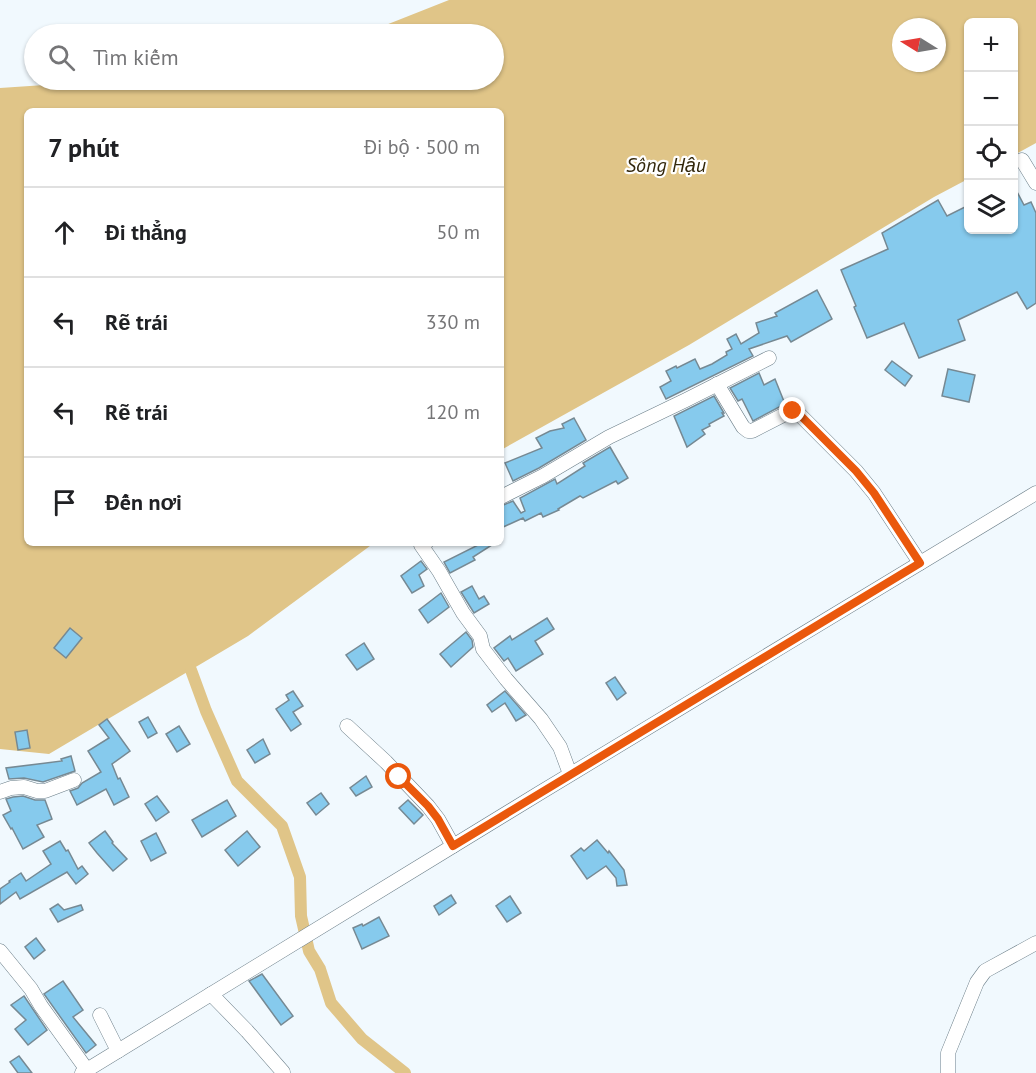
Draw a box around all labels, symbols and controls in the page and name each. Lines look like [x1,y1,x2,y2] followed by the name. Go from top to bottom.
[892,18,946,72] north arrow
[964,18,1018,234] map controls
[964,18,1018,72] button: +
[24,24,504,90] search box
[45,41,78,74] icon: search
[93,43,179,71] text: Tìm kiếm
[964,72,1018,126] button: −
[964,126,1018,180] button: locate
[48,131,119,164] text: 7 phút
[364,134,480,160] text: Đi bộ · 500 m
[626,152,706,178] water label: Sông Hậu
[964,180,1018,234] button: layers
[48,216,81,249] icon: ahead
[105,218,187,246] text: Đi thẳng
[437,219,480,245] text: 50 m
[48,306,81,339] icon: left
[105,308,168,336] text: Rẽ trái
[426,309,480,335] text: 330 m
[48,396,81,429] icon: left
[779,397,805,423] route end
[105,398,168,426] text: Rẽ trái
[426,399,480,425] text: 120 m
[48,486,81,519] icon: arrive
[105,488,182,516] text: Đến nơi
[385,763,411,789] route start

